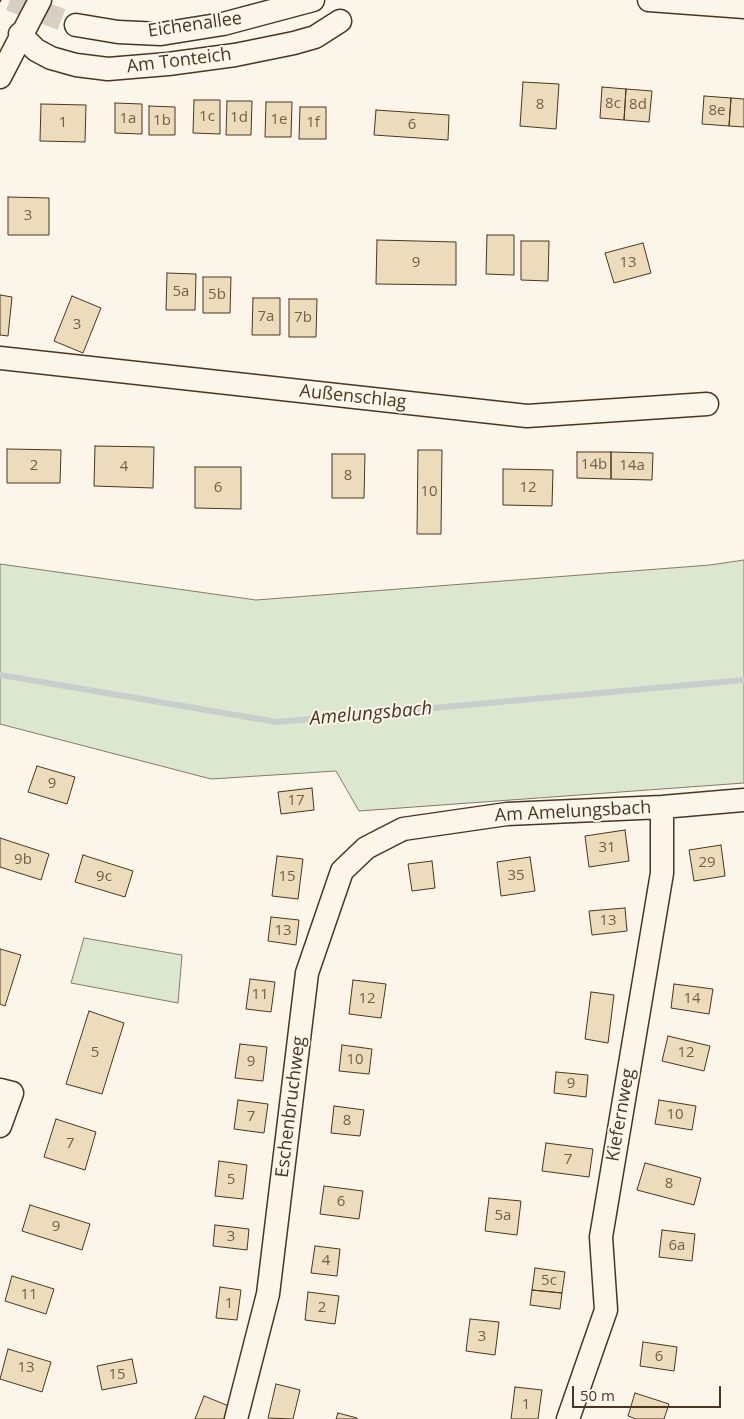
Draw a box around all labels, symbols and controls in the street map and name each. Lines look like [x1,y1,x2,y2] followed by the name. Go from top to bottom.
[147,8,243,42] street label: Eichenallee
[125,44,233,78] street label: Am Tonteich
[605,95,621,113] house number: 8c
[536,96,544,114] house number: 8
[629,96,647,114] house number: 8d
[709,102,725,120] house number: 8e
[199,108,215,126] house number: 1c
[230,109,248,127] house number: 1d
[120,110,136,128] house number: 1a
[271,111,287,129] house number: 1e
[153,112,171,130] house number: 1b
[59,114,67,132] house number: 1
[306,114,320,132] house number: 1f
[408,116,416,134] house number: 6
[24,207,32,225] house number: 3
[412,254,420,272] house number: 9
[619,254,637,272] house number: 13
[173,283,189,301] house number: 5a
[208,286,226,304] house number: 5b
[258,308,274,326] house number: 7a
[294,309,312,327] house number: 7b
[73,316,81,334] house number: 3
[298,381,408,413] street label: Außenschlag
[581,456,607,474] house number: 14b
[30,457,38,475] house number: 2
[619,457,645,475] house number: 14a
[120,458,128,476] house number: 4
[344,467,352,485] house number: 8
[214,479,222,497] house number: 6
[519,479,537,497] house number: 12
[420,483,438,501] house number: 10
[309,697,433,731] water label: Amelungsbach
[48,775,56,793] house number: 9
[287,792,305,810] house number: 17
[494,797,652,827] street label: Am Amelungsbach
[598,839,616,857] house number: 31
[14,851,32,869] house number: 9b
[698,854,716,872] house number: 29
[507,867,525,885] house number: 35
[96,868,112,886] house number: 9c
[278,868,296,886] house number: 15
[599,912,617,930] house number: 13
[274,922,292,940] house number: 13
[251,986,269,1004] house number: 11
[358,990,376,1008] house number: 12
[683,990,701,1008] house number: 14
[272,1035,310,1179] street label: Eschenbruchweg
[91,1044,99,1062] house number: 5
[677,1044,695,1062] house number: 12
[346,1051,364,1069] house number: 10
[247,1053,255,1071] house number: 9
[602,1067,640,1163] street label: Kiefernweg
[567,1075,575,1093] house number: 9
[666,1106,684,1124] house number: 10
[247,1108,255,1126] house number: 7
[343,1112,351,1130] house number: 8
[66,1135,74,1153] house number: 7
[564,1151,572,1169] house number: 7
[227,1171,235,1189] house number: 5
[665,1175,673,1193] house number: 8
[337,1193,345,1211] house number: 6
[495,1207,511,1225] house number: 5a
[52,1218,60,1236] house number: 9
[227,1228,235,1246] house number: 3
[669,1237,685,1255] house number: 6a
[322,1252,330,1270] house number: 4
[541,1272,557,1290] house number: 5c
[20,1286,38,1304] house number: 11
[225,1295,233,1313] house number: 1
[318,1299,326,1317] house number: 2
[478,1328,486,1346] house number: 3
[655,1348,663,1366] house number: 6
[17,1359,35,1377] house number: 13
[108,1366,126,1384] house number: 15
[574,1376,723,1408] scale bar
[580,1385,615,1405] text: 50 m
[522,1396,530,1414] house number: 1

